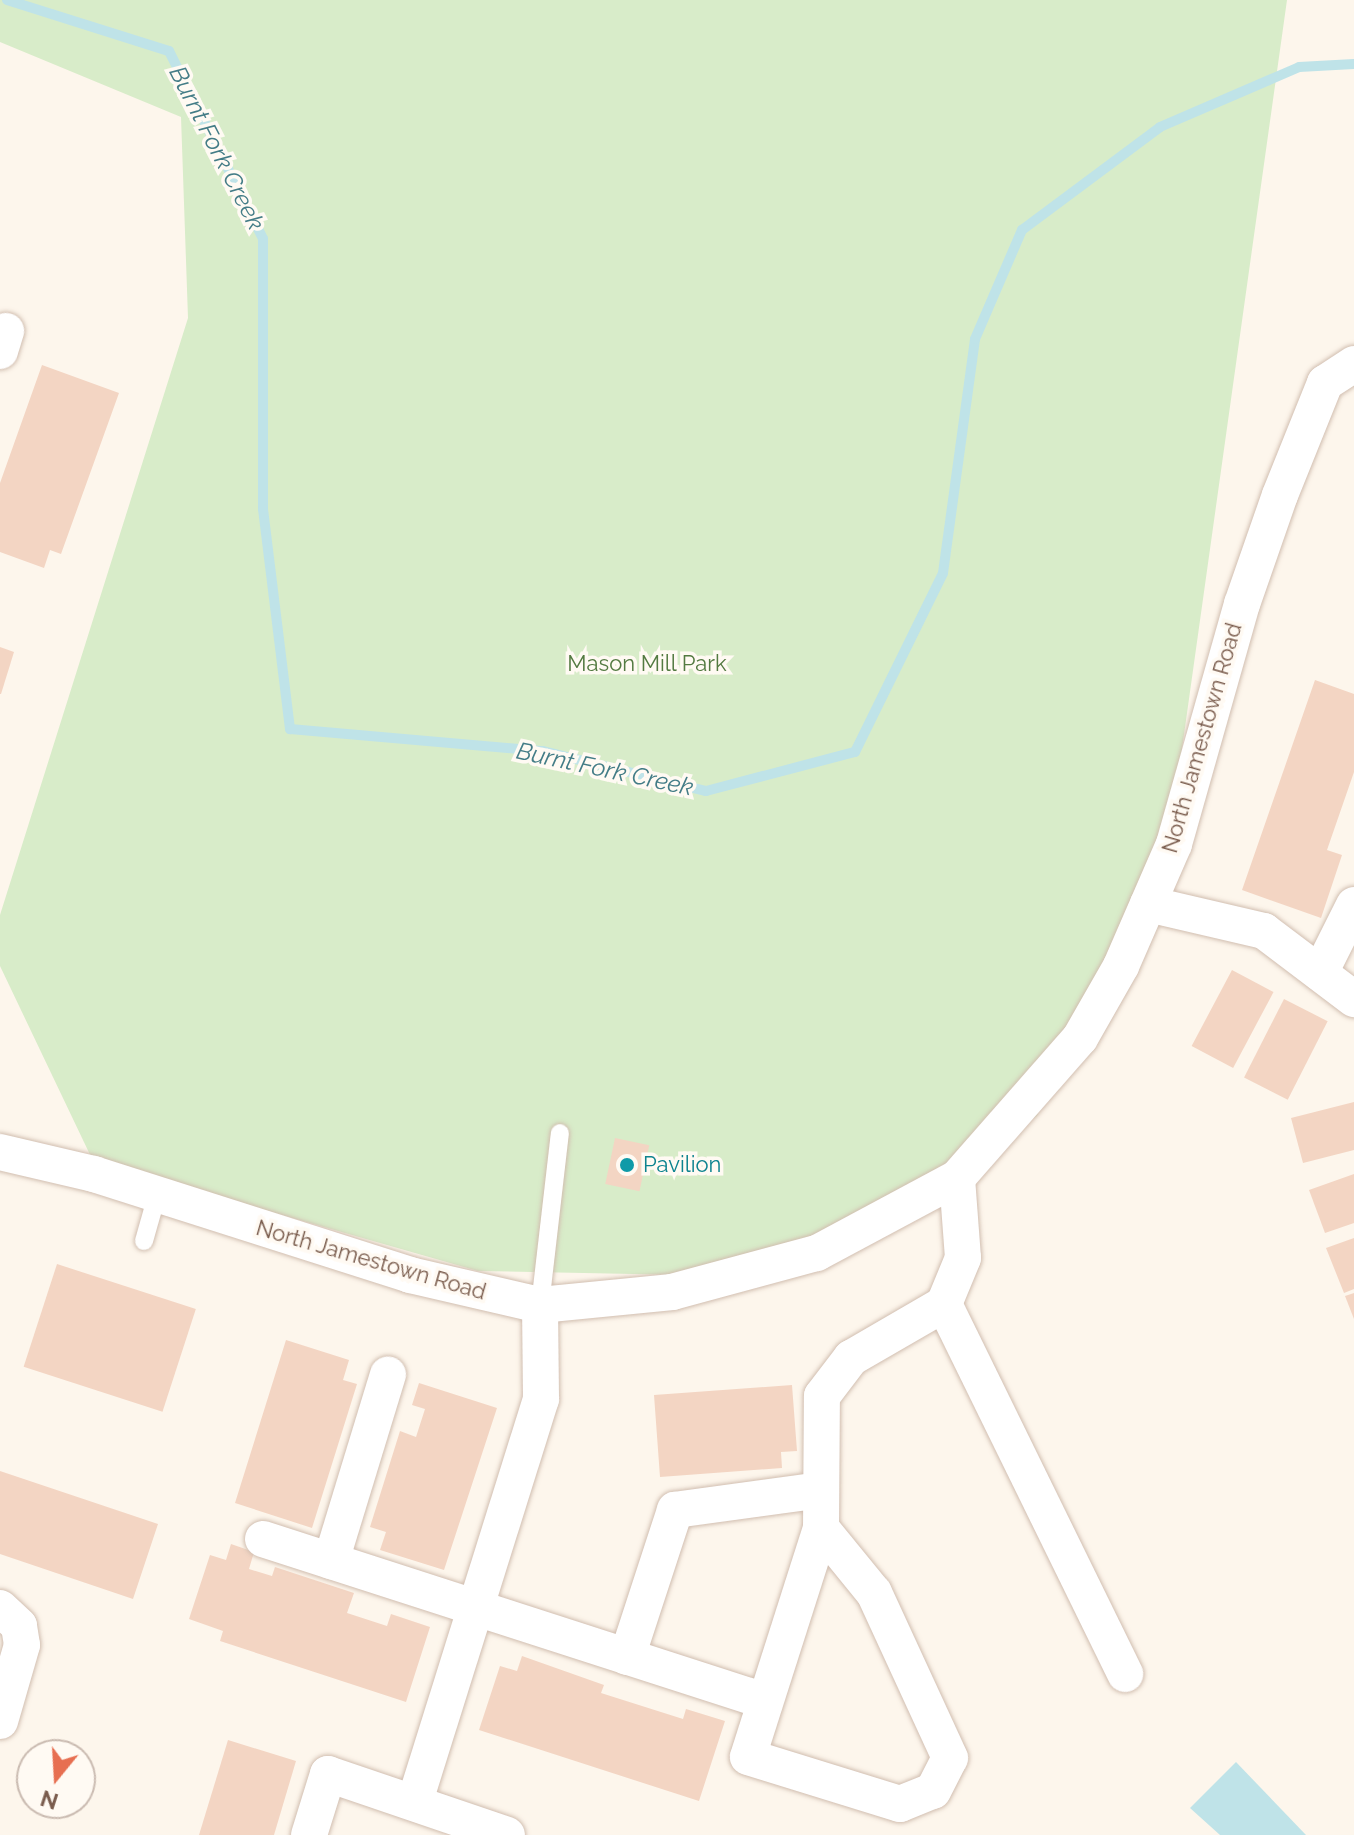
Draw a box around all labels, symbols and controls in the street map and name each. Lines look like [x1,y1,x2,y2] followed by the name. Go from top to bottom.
[163,61,271,235] water label: Burnt Fork Creek
[1156,620,1248,856] street label: North Jamestown Road
[567,651,727,677] park label: Mason Mill Park
[514,736,696,802] water label: Burnt Fork Creek
[643,1152,721,1178] place label: Pavilion
[618,1156,636,1174] marker: Pavilion
[253,1214,489,1306] street label: North Jamestown Road
[16,1739,96,1819] north arrow
[37,1785,61,1815] text: N

